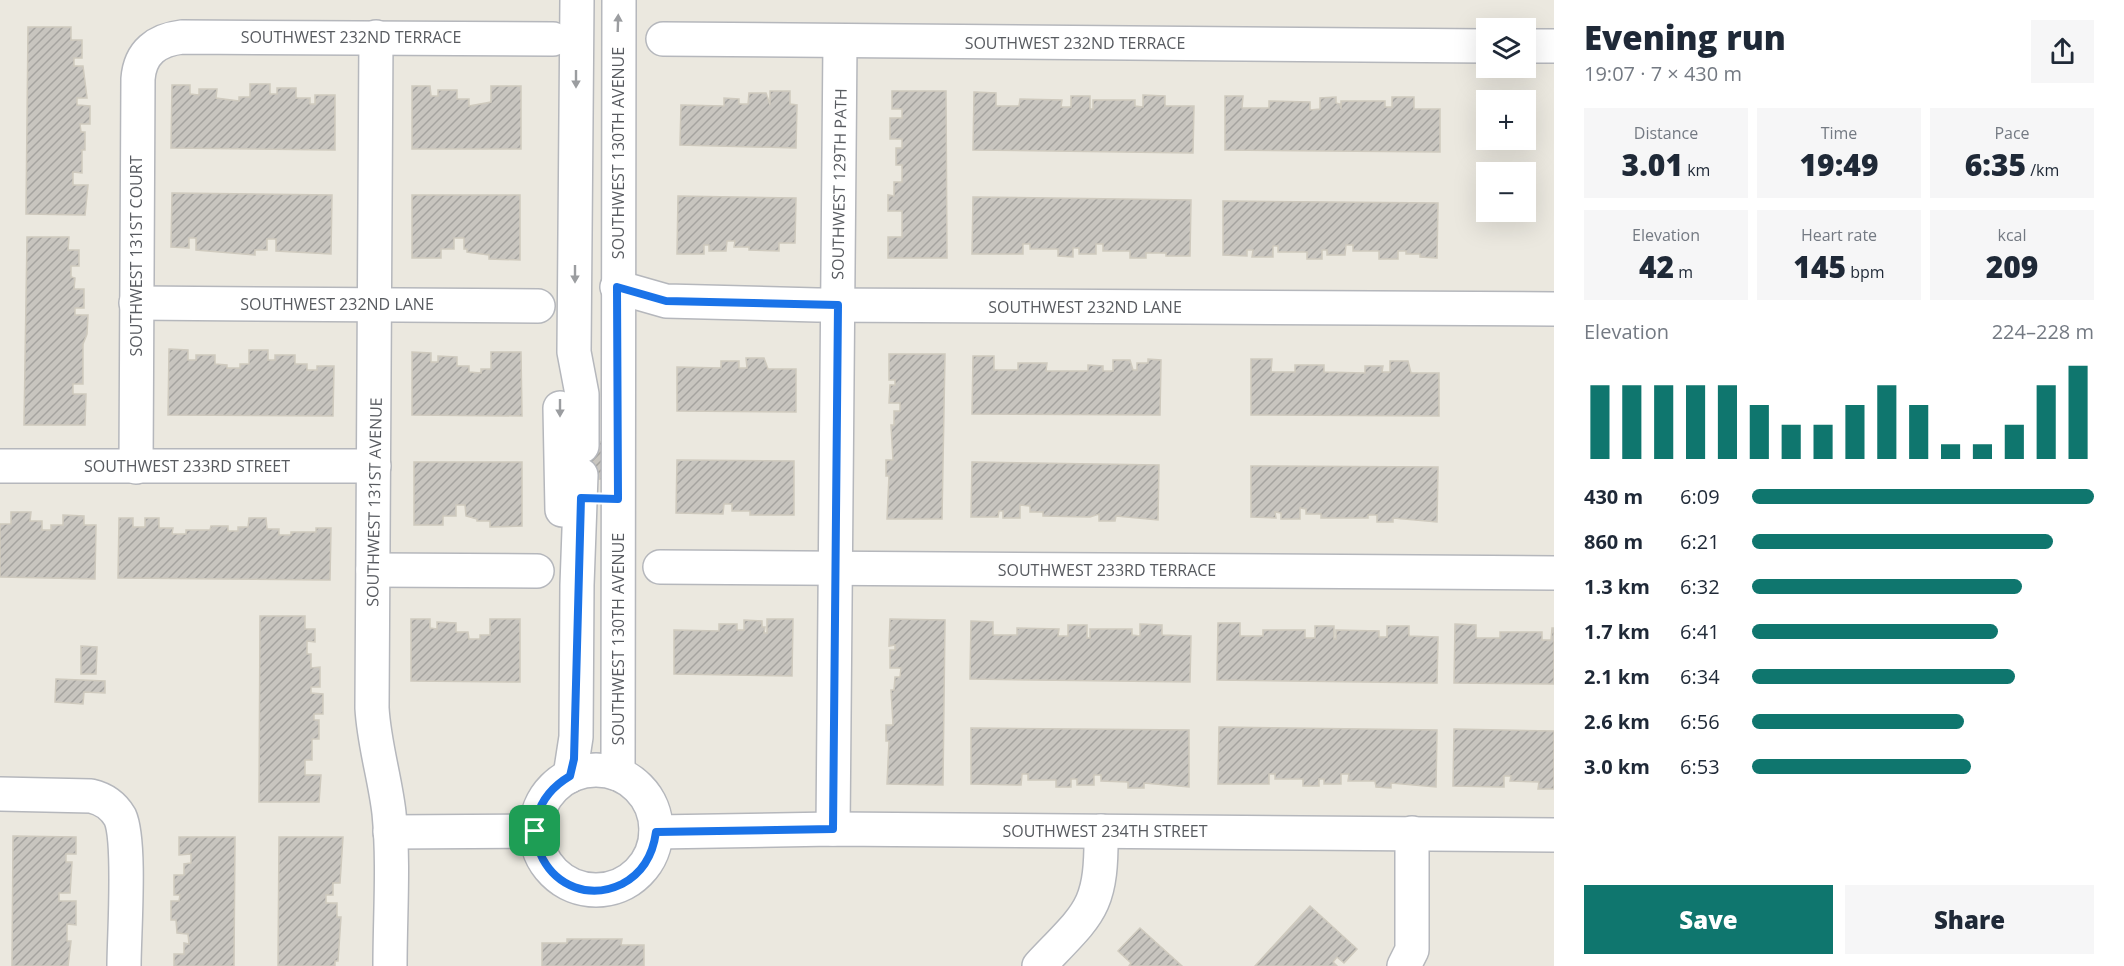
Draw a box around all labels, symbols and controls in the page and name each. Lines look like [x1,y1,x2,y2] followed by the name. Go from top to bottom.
[614,13,623,32] one-way arrow
[1584,15,1786,60] text: Evening run
[1476,18,1536,222] map controls
[1476,18,1536,78] button: layers
[2031,20,2094,83] button: share
[241,26,461,48] street label: SOUTHWEST 232ND TERRACE
[965,32,1185,54] street label: SOUTHWEST 232ND TERRACE
[607,47,629,259] street label: SOUTHWEST 130TH AVENUE
[1584,60,1742,87] text: 19:07 · 7 × 430 m
[571,70,580,89] one-way arrow
[826,88,852,280] street label: SOUTHWEST 129TH PATH
[1476,90,1536,150] button: +
[1634,122,1698,144] text: Distance
[1821,122,1857,144] text: Time
[1994,122,2030,144] text: Pace
[1622,144,1683,185] text: 3.01
[1800,144,1878,185] text: 19:49
[1965,144,2026,185] text: 6:35
[125,155,147,356] street label: SOUTHWEST 131ST COURT
[1683,159,1710,181] text: km
[2026,159,2059,181] text: /km
[1476,162,1536,222] button: −
[1632,224,1700,246] text: Elevation
[1801,224,1877,246] text: Heart rate
[1998,224,2027,246] text: kcal
[1639,246,1674,287] text: 42
[1793,246,1846,287] text: 145
[1986,246,2038,287] text: 209
[1674,261,1693,283] text: m
[1846,261,1885,283] text: bpm
[570,265,580,284] one-way arrow
[240,293,434,315] street label: SOUTHWEST 232ND LANE
[988,296,1182,318] street label: SOUTHWEST 232ND LANE
[1584,318,1669,345] text: Elevation
[1992,318,2094,345] text: 224–228 m
[361,397,387,607] street label: SOUTHWEST 131ST AVENUE
[555,399,565,418] one-way arrow
[84,455,290,477] street label: SOUTHWEST 233RD STREET
[1584,483,1643,510] text: 430 m
[1680,483,1720,510] text: 6:09
[1584,528,1643,555] text: 860 m
[1680,528,1720,555] text: 6:21
[607,533,629,745] street label: SOUTHWEST 130TH AVENUE
[998,559,1216,581] street label: SOUTHWEST 233RD TERRACE
[1584,573,1650,600] text: 1.3 km
[1680,573,1720,600] text: 6:32
[1584,618,1650,645] text: 1.7 km
[1680,618,1720,645] text: 6:41
[1584,663,1650,690] text: 2.1 km
[1680,663,1720,690] text: 6:34
[1584,708,1650,735] text: 2.6 km
[1680,708,1720,735] text: 6:56
[1584,753,1650,780] text: 3.0 km
[1680,753,1720,780] text: 6:53
[509,805,560,856] pin
[518,814,551,847] icon: arrive
[1002,820,1208,842] street label: SOUTHWEST 234TH STREET
[1584,885,1833,954] button: Save
[1845,885,2094,954] button: Share

